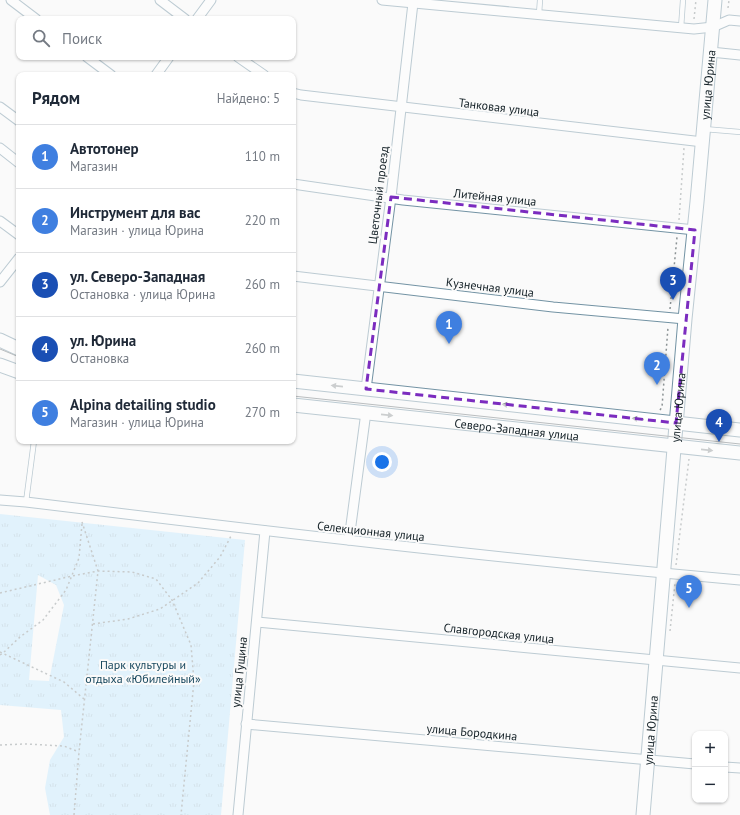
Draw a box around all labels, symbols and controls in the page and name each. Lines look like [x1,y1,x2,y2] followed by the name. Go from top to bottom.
[16,16,296,60] search box
[30,27,52,49] icon: search
[62,29,102,48] text: Поиск
[697,49,718,120] street label: улица Юрина
[32,87,80,109] text: Рядом
[217,90,280,107] text: Найдено: 5
[458,95,540,119] street label: Танковая улица
[70,139,139,158] text: Автотонер
[365,145,392,245] street label: Цветочный проезд
[41,148,49,165] text: 1
[245,148,280,165] text: 110 m
[70,158,118,175] text: Магазин
[452,185,537,209] street label: Литейная улица
[70,203,201,222] text: Инструмент для вас
[41,212,49,229] text: 2
[245,212,280,229] text: 220 m
[70,222,204,239] text: Магазин · улица Юрина
[70,267,205,286] text: ул. Северо-Западная
[660,267,686,300] pin: 3
[445,274,535,300] street label: Кузнечная улица
[41,276,49,293] text: 3
[245,276,280,293] text: 260 m
[70,286,215,303] text: Остановка · улица Юрина
[436,311,462,344] pin: 1
[70,331,136,350] text: ул. Юрина
[41,340,49,357] text: 4
[245,340,280,357] text: 260 m
[70,350,129,367] text: Остановка
[644,352,670,385] pin: 2
[667,372,688,443] street label: улица Юрина
[331,383,343,390] one-way arrow
[70,395,216,414] text: Alpina detailing studio
[502,402,514,408] one-way arrow
[41,404,49,421] text: 5
[245,404,280,421] text: 270 m
[706,409,732,442] pin: 4
[381,412,393,418] one-way arrow
[70,414,204,431] text: Магазин · улица Юрина
[454,415,580,443] street label: Северо-Западная улица
[632,415,644,422] one-way arrow
[701,446,713,453] one-way arrow
[372,452,392,472] your location
[316,518,426,544] street label: Селекционная улица
[676,575,702,608] pin: 5
[443,620,555,646] street label: Славгородская улица
[228,636,250,708] street label: улица Гущина
[85,657,201,686] park label: Парк культуры и отдыха «Юбилейный»
[640,695,661,766] street label: улица Юрина
[426,721,518,743] street label: улица Бородкина
[692,731,728,803] map controls
[692,731,728,767] button: +
[692,767,728,803] button: −

